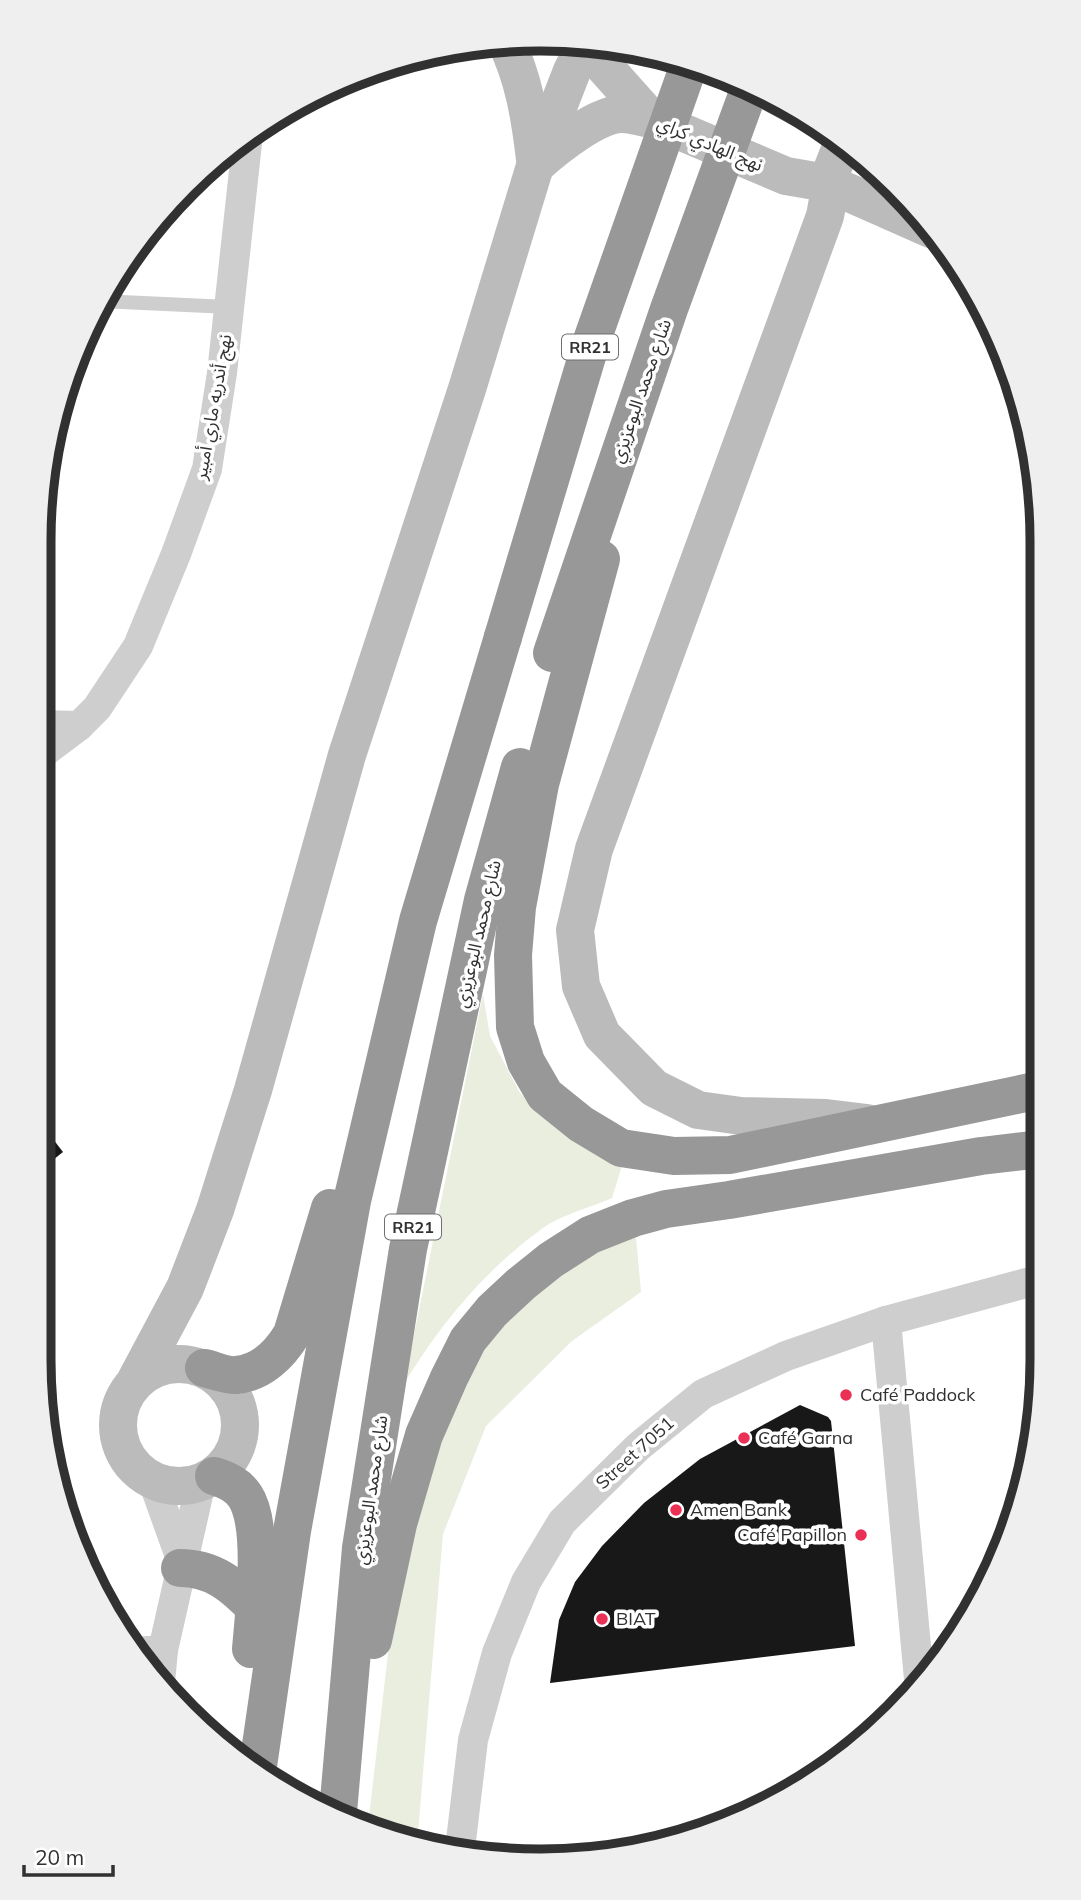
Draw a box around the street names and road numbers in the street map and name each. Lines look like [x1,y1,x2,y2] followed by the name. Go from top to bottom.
[653,111,767,178] street label: نهج الهادي كراي
[605,316,679,467] street label: شارع محمد البوعزيزي
[188,332,239,483] street label: نهج أندريه ماري أمبير
[562,334,618,360] road number: RR21
[449,858,509,1011] street label: شارع محمد البوعزيزي
[385,1214,441,1240] road number: RR21
[591,1411,679,1494] street label: Street 7051
[349,1414,395,1567] street label: شارع محمد البوعزيزي

